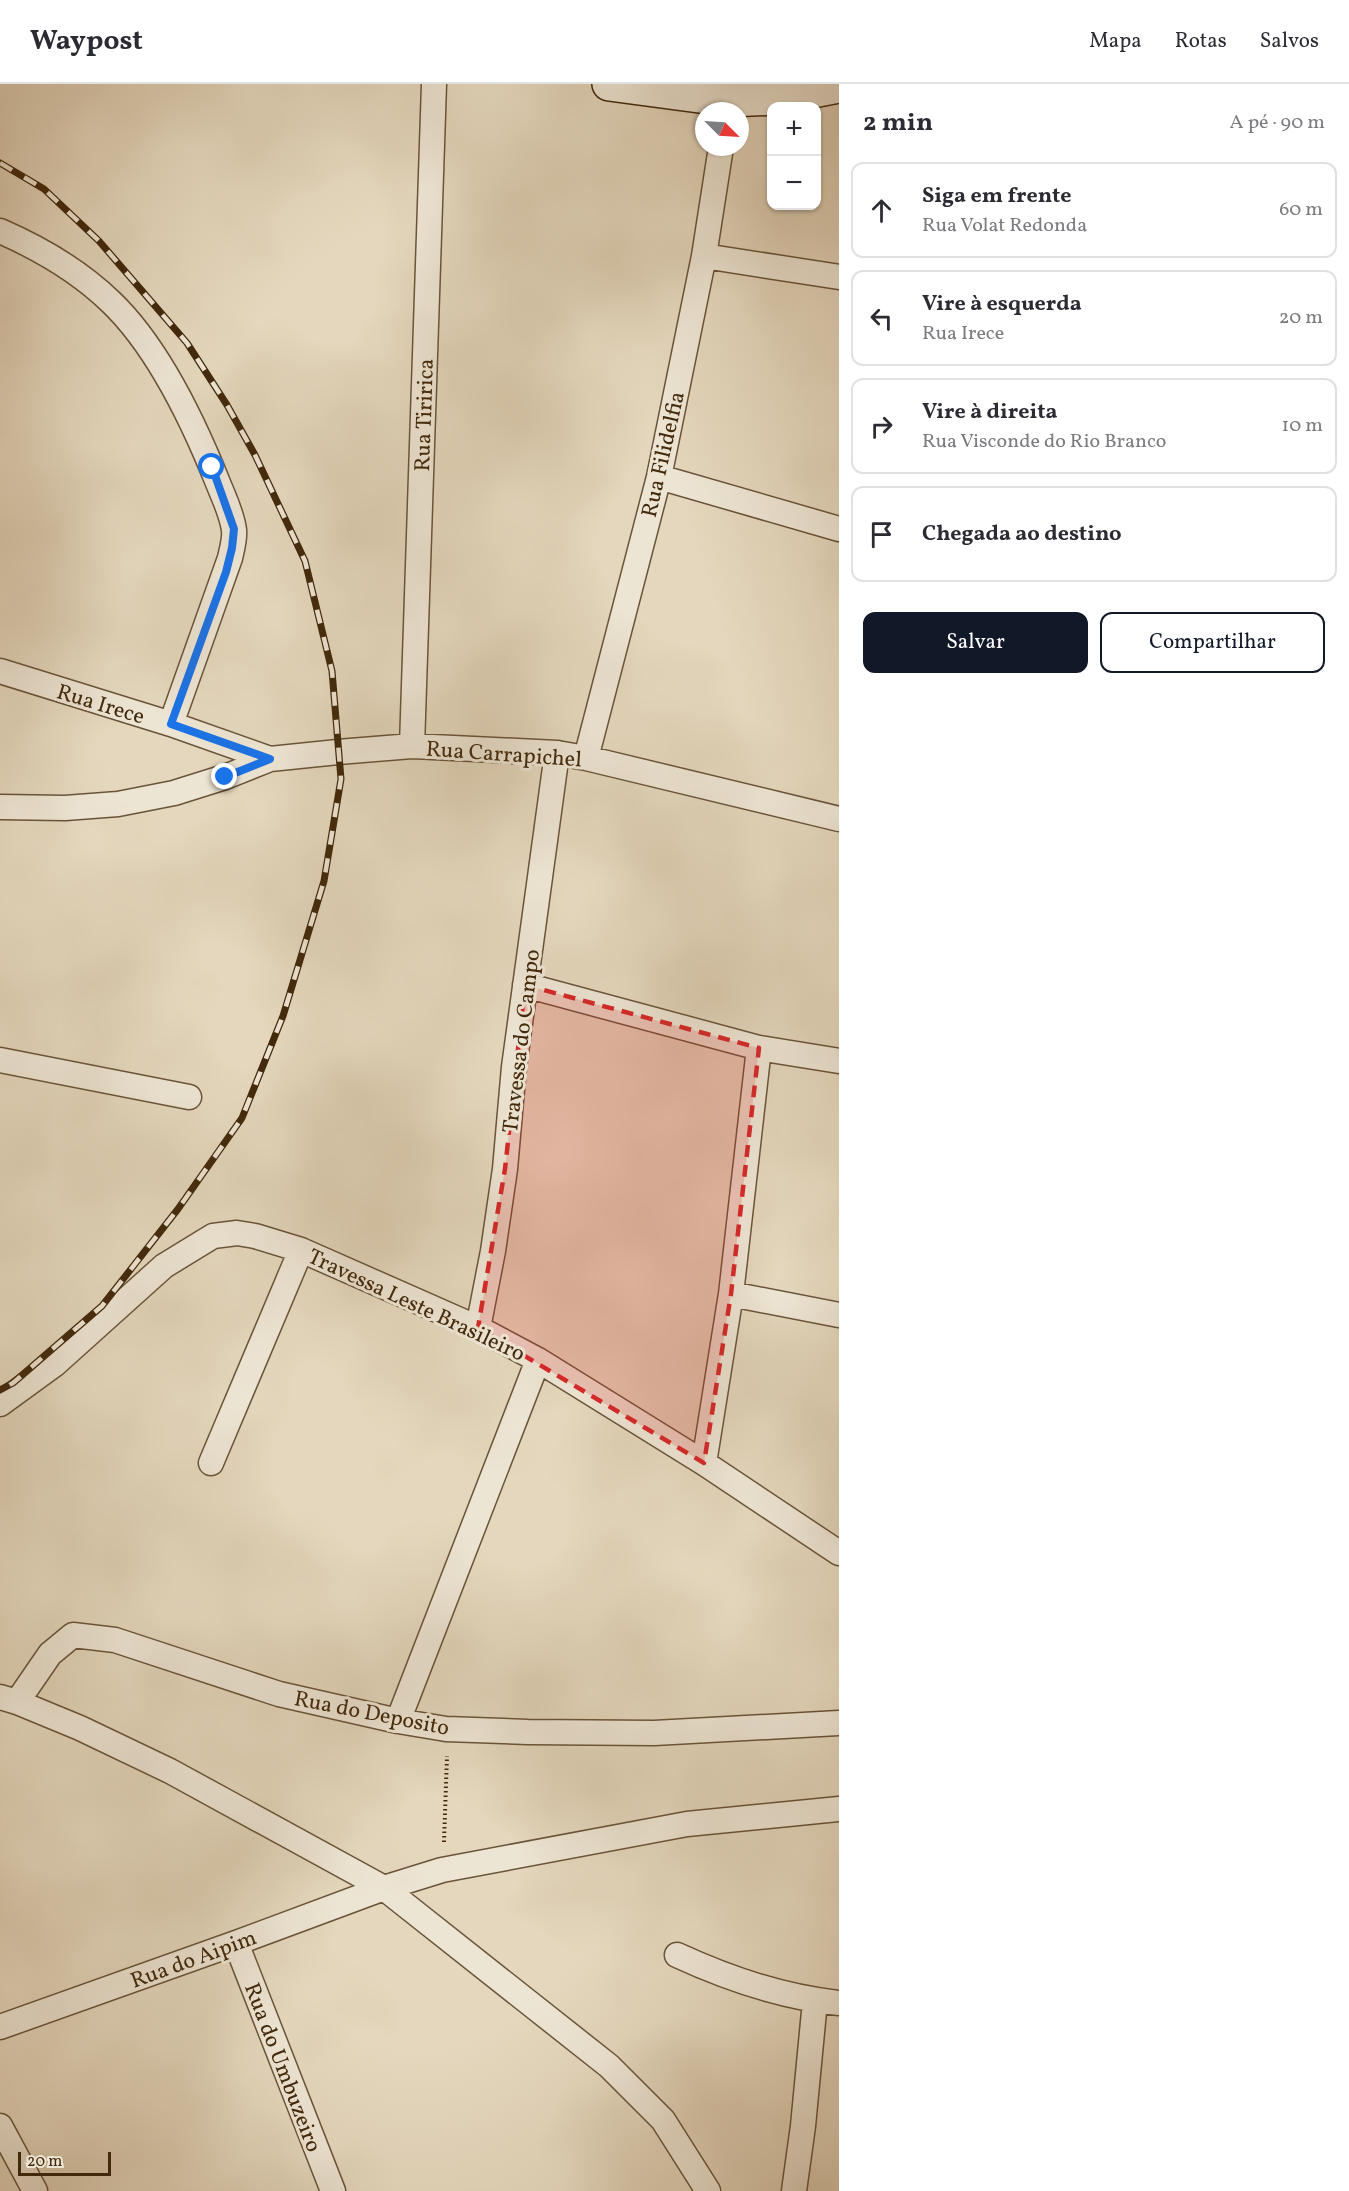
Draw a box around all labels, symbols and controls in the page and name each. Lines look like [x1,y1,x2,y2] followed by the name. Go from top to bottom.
[30,22,143,61] text: Waypost
[1089,27,1142,56] text: Mapa
[1175,27,1227,56] text: Rotas
[1260,27,1319,56] text: Salvos
[695,102,749,156] north arrow
[767,102,821,210] map controls
[767,102,821,156] button: +
[863,105,933,141] text: 2 min
[1230,109,1325,137] text: A pé · 90 m
[767,156,821,210] button: −
[922,181,1072,212] text: Siga em frente
[865,194,898,227] icon: ahead
[1279,196,1323,224] text: 60 m
[922,212,1087,240] text: Rua Volat Redonda
[922,289,1082,320] text: Vire à esquerda
[865,302,898,335] icon: left
[1279,304,1323,332] text: 20 m
[922,320,1004,348] text: Rua Irece
[408,358,443,472] street label: Rua Tiririca
[635,388,694,521] street label: Rua Filidelfia
[922,397,1058,428] text: Vire à direita
[865,410,898,443] icon: right
[1282,412,1323,440] text: 10 m
[922,428,1166,456] text: Rua Visconde do Rio Branco
[198,453,224,479] route start
[865,518,898,551] icon: arrive
[922,519,1122,550] text: Chegada ao destino
[863,612,1088,673] button: Salvar
[1100,612,1325,673] button: Compartilhar
[52,677,148,733] street label: Rua Irece
[425,735,583,776] street label: Rua Carrapichel
[211,763,237,789] route end
[496,948,549,1135] street label: Travessa do Campo
[302,1242,530,1370] street label: Travessa Leste Brasileiro
[291,1684,452,1745] street label: Rua do Deposito
[126,1923,261,1998] street label: Rua do Aipim
[235,1979,328,2157] street label: Rua do Umbuzeiro
[18,2149,111,2176] scale bar
[27,2151,62,2173] text: 20 m

